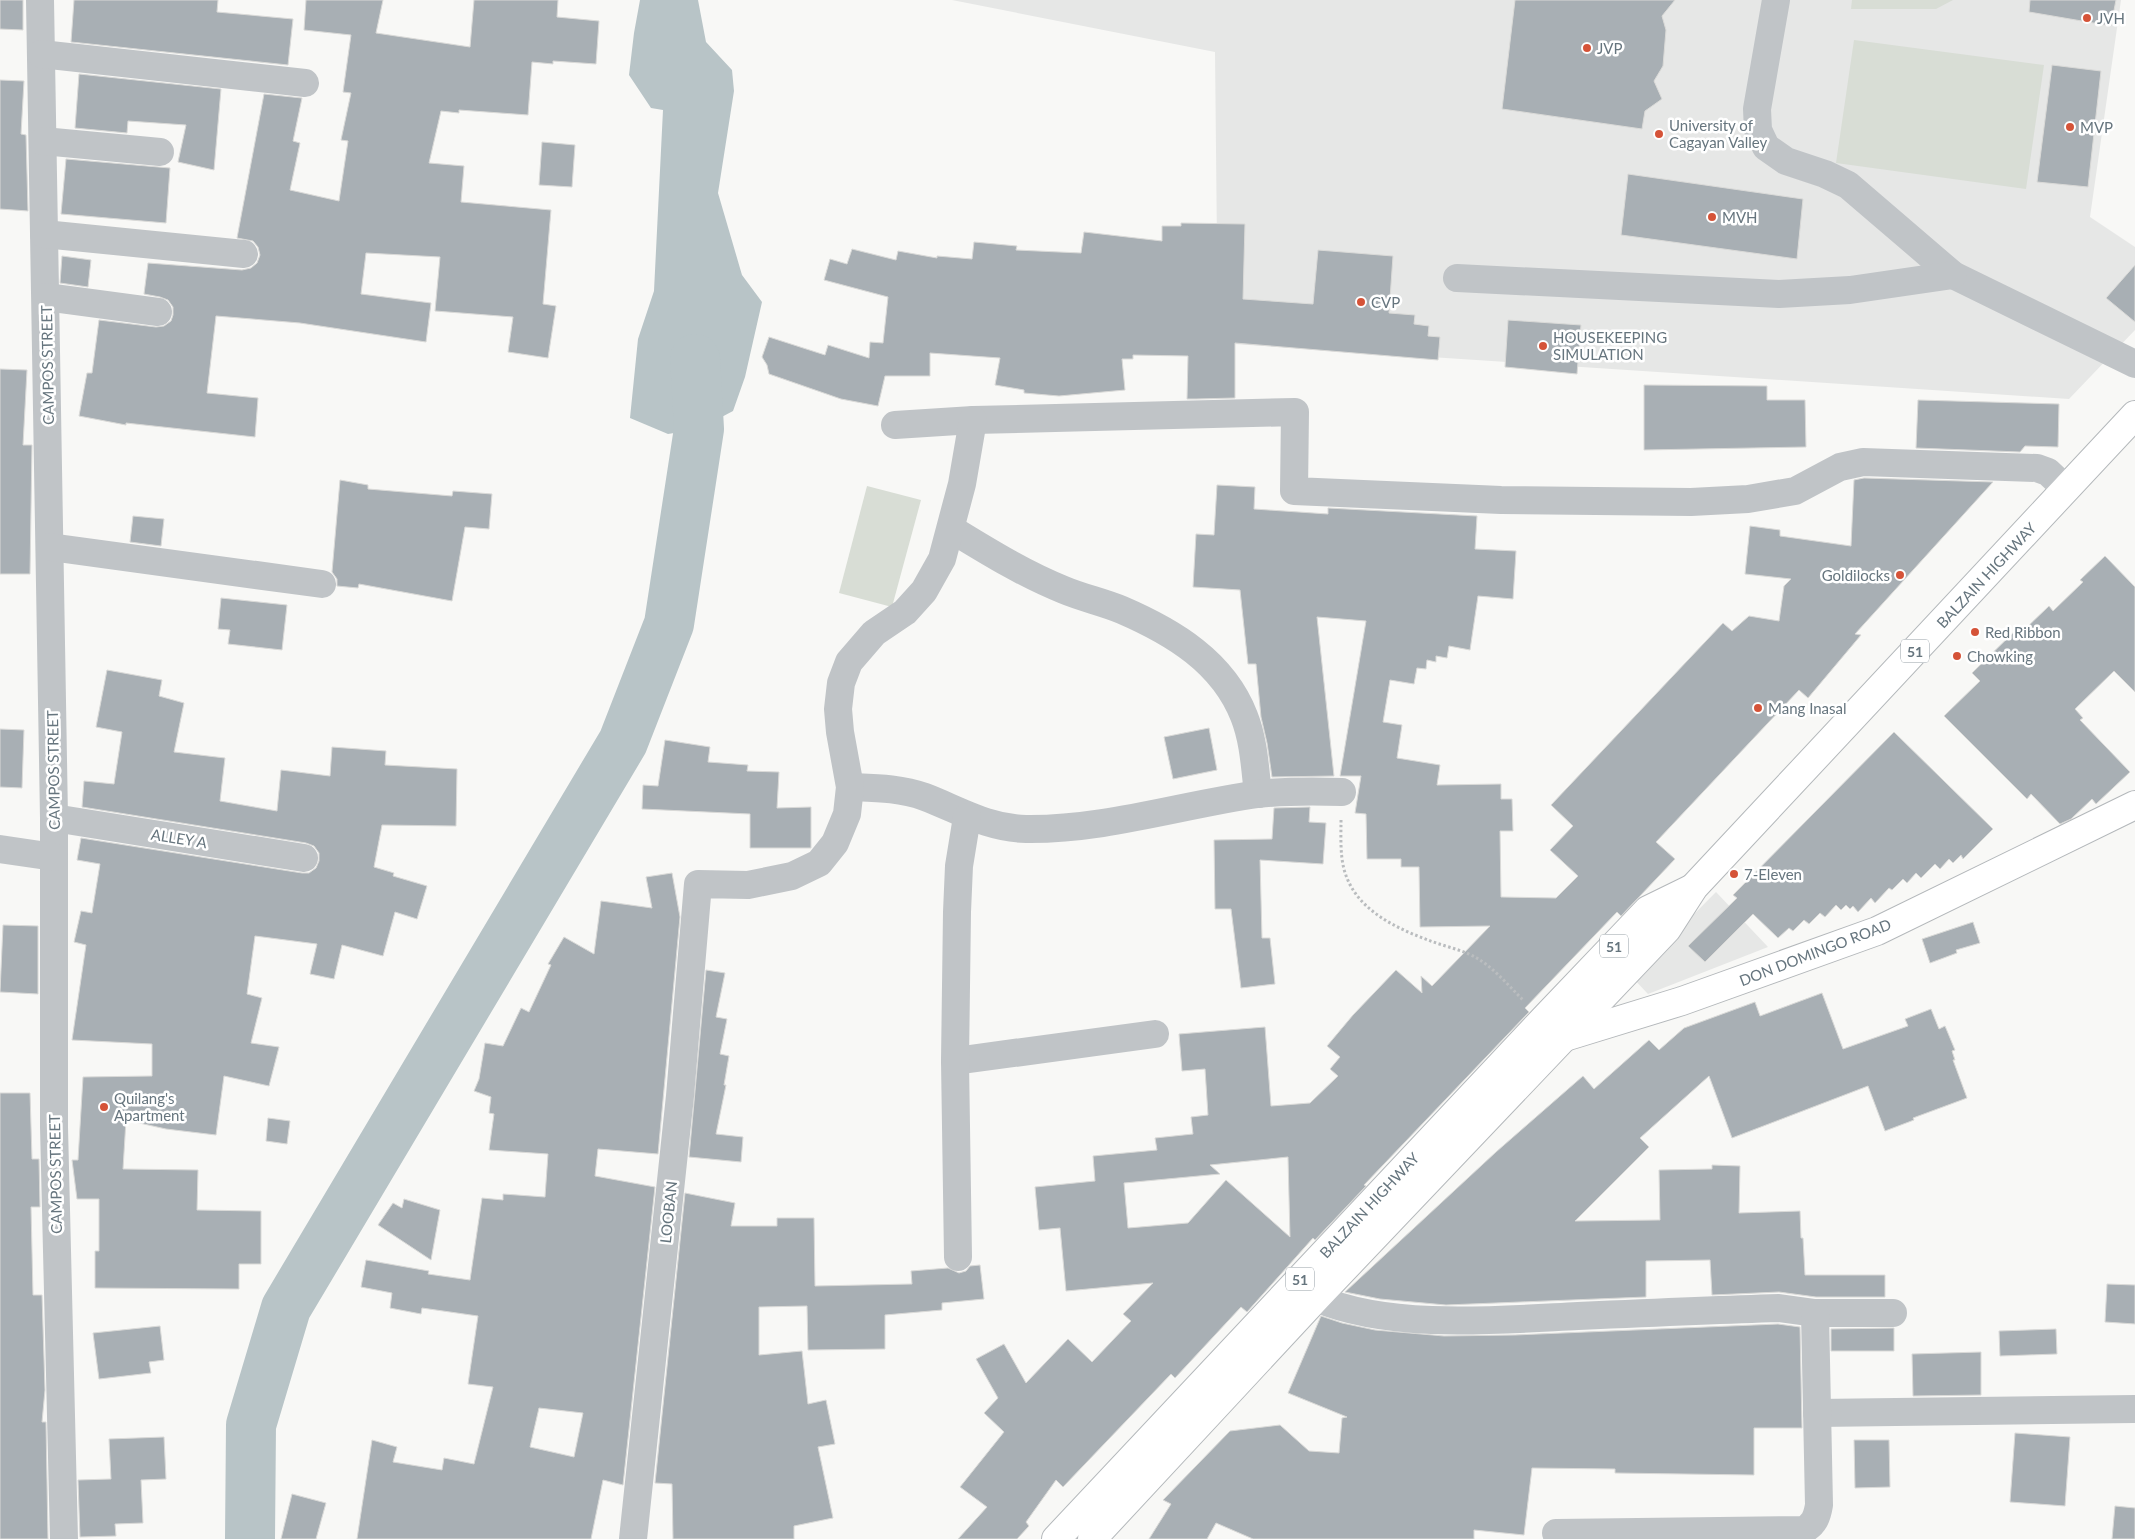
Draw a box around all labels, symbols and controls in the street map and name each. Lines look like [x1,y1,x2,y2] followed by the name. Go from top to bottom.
[2097,9,2125,27] place label: JVH
[2081,12,2093,24] marker: JVH
[1597,39,1623,57] place label: JVP
[1581,42,1593,54] marker: JVP
[1669,116,1768,151] place label: University of Cagayan Valley
[2080,118,2113,136] place label: MVP
[2064,121,2076,133] marker: MVP
[1653,128,1665,140] marker: University of Cagayan Valley
[1722,208,1758,226] place label: MVH
[1706,211,1718,223] marker: MVH
[1371,293,1400,311] place label: CVP
[1355,296,1367,308] marker: CVP
[37,305,57,425] street label: CAMPOS STREET
[1553,328,1667,363] place label: HOUSEKEEPING SIMULATION
[1537,340,1549,352] marker: HOUSEKEEPING SIMULATION
[1933,518,2040,631] street label: BALZAIN HIGHWAY
[1822,566,1890,584] place label: Goldilocks
[1894,569,1906,581] marker: Goldilocks
[1985,623,2061,641] place label: Red Ribbon
[1969,626,1981,638] marker: Red Ribbon
[1901,640,1929,662] road number: 51
[1967,647,2033,665] place label: Chowking
[1951,650,1963,662] marker: Chowking
[1768,699,1847,717] place label: Mang Inasal
[1752,702,1764,714] marker: Mang Inasal
[43,710,63,830] street label: CAMPOS STREET
[150,825,209,851] street label: ALLEY A
[1744,865,1802,883] place label: 7-Eleven
[1728,868,1740,880] marker: 7-Eleven
[1737,915,1893,989] street label: DON DOMINGO ROAD
[1600,934,1628,958] road number: 51
[114,1089,185,1124] place label: Quilang's Apartment
[98,1101,110,1113] marker: Quilang's Apartment
[45,1114,65,1234] street label: CAMPOS STREET
[1316,1148,1423,1261] street label: BALZAIN HIGHWAY
[656,1180,680,1244] street label: LOOBAN
[1286,1268,1314,1290] road number: 51

